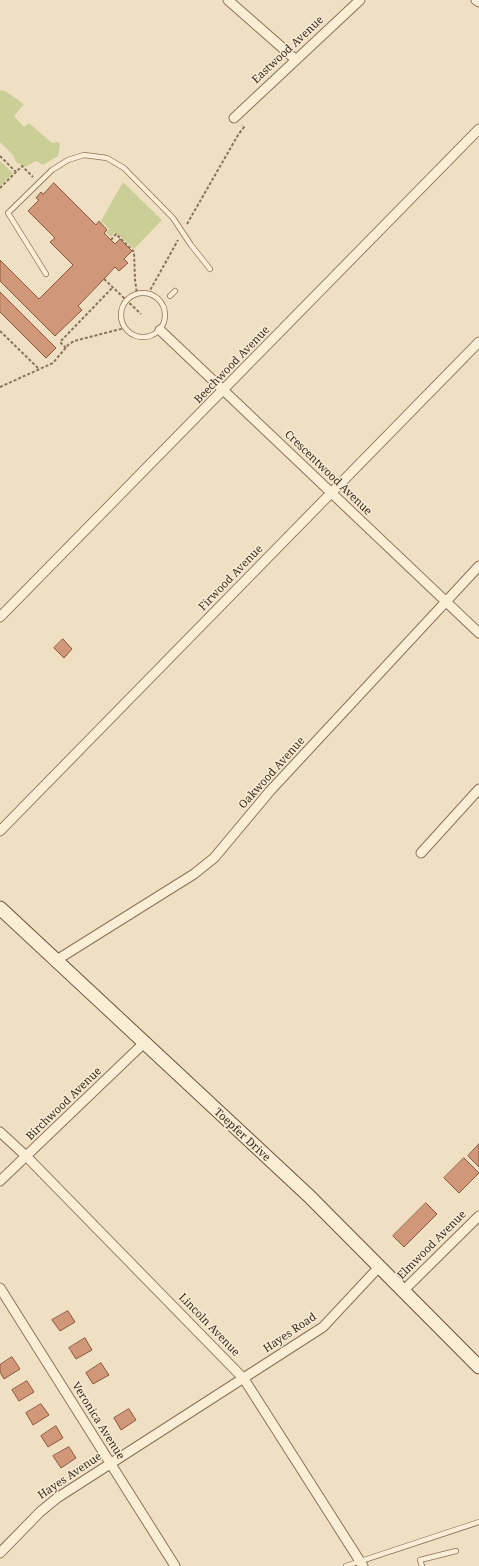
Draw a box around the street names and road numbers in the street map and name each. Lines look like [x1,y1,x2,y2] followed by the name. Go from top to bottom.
[249,13,327,87] street label: Eastwood Avenue
[192,324,272,406] street label: Beechwood Avenue
[282,428,374,518] street label: Crescentwood Avenue
[196,542,266,614] street label: Firwood Avenue
[236,734,308,812] street label: Oakwood Avenue
[24,1065,104,1143] street label: Birchwood Avenue
[211,1106,273,1164] street label: Toepfer Drive
[395,1208,469,1282] street label: Elmwood Avenue
[176,1291,242,1359] street label: Lincoln Avenue
[261,1310,319,1356] street label: Hayes Road
[69,1380,127,1462] street label: Veronica Avenue
[36,1450,104,1502] street label: Hayes Avenue

